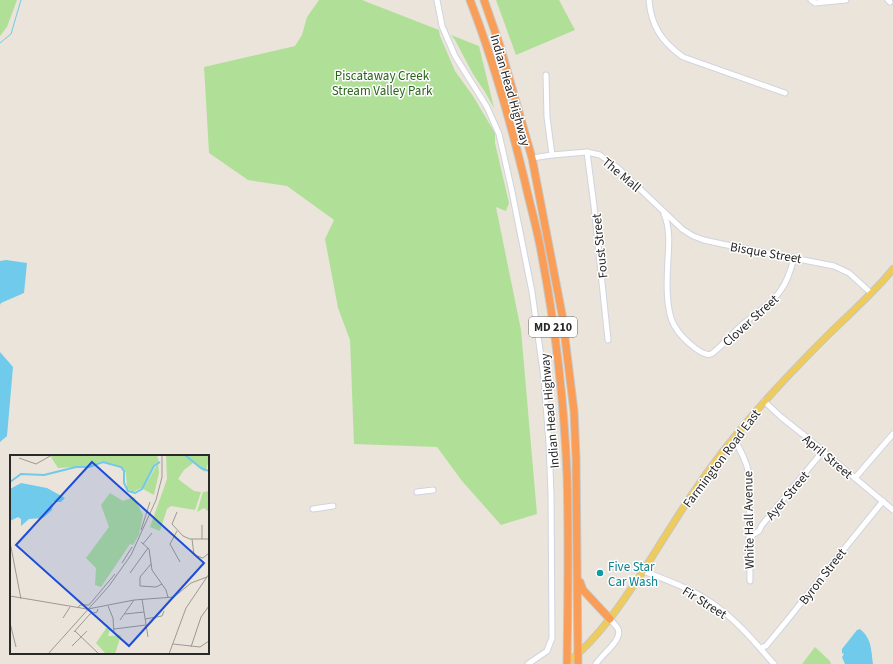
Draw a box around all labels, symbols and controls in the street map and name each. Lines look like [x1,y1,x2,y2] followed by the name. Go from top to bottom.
[485,32,535,148] street label: Indian Head Highway
[332,67,433,100] park label: Piscataway Creek Stream Valley Park
[598,153,645,196] street label: The Mall
[588,212,612,279] street label: Foust Street
[729,238,804,268] street label: Bisque Street
[719,290,783,351] street label: Clover Street
[529,317,577,337] road number: MD 210
[536,353,564,469] street label: Indian Head Highway
[679,405,765,512] street label: Farmington Road East
[798,430,857,483] street label: April Street
[10,455,209,654] inset map
[762,467,814,524] street label: Ayer Street
[739,471,759,569] street label: White Hall Avenue
[795,544,851,609] street label: Byron Street
[608,558,658,591] place label: Five Star Car Wash
[595,568,605,578] marker: Five Star Car Wash
[679,582,731,624] street label: Fir Street

